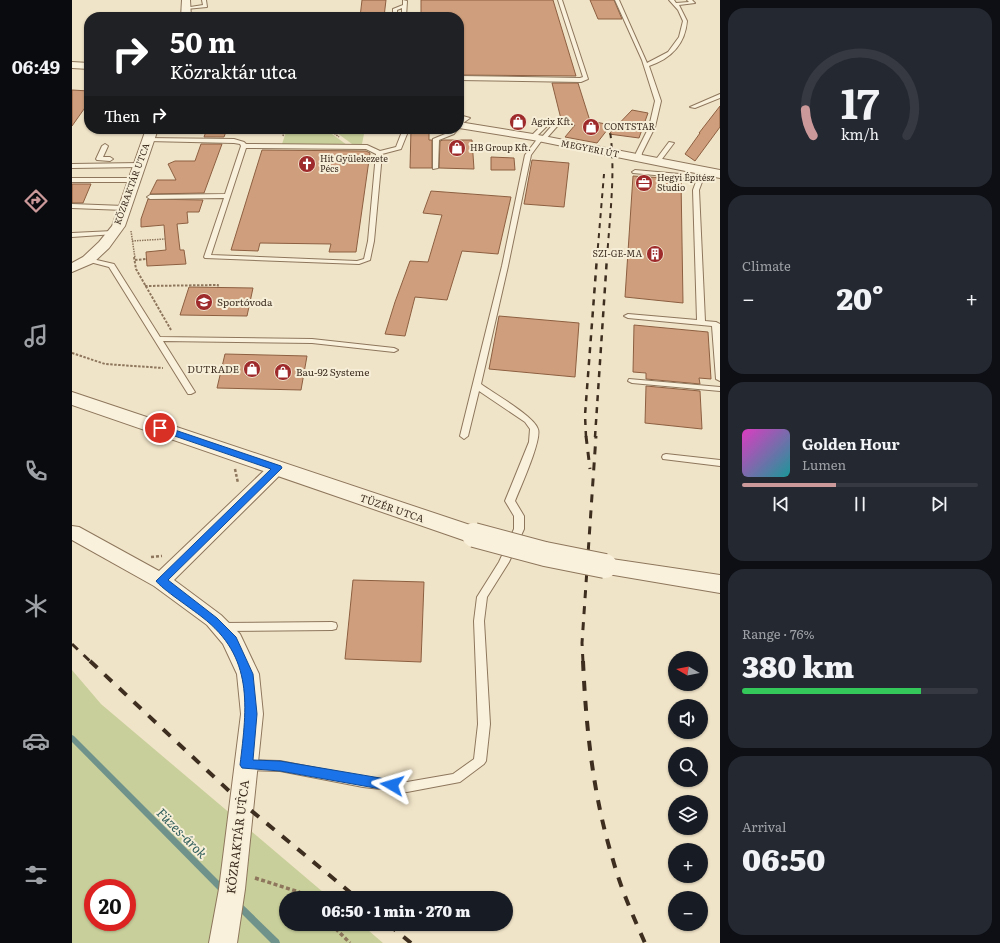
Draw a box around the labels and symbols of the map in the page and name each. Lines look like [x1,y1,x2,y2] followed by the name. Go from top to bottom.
[508,112,528,132] shop icon: Agrix Kft.
[531,114,573,128] place label: Agrix Kft.
[581,117,601,137] shop icon: CONTSTAR
[604,119,656,133] place label: CONTSTAR
[560,135,621,161] street label: MEGYERI ÚT
[447,138,467,158] shop icon: HB Group Kft.
[110,140,152,226] street label: KÖZRAKTÁR UTCA
[470,140,531,154] place label: HB Group Kft.
[320,151,388,175] place label: Hit Gyülekezete Pécs
[297,154,317,174] church icon: Hit Gyülekezete Pécs
[657,170,715,194] place label: Hegyi Építész Studio
[634,173,654,193] office icon: Hegyi Építész Studio
[645,244,665,264] building icon: SZI-GE-MA
[593,246,642,260] place label: SZI-GE-MA
[194,292,214,312] school or university icon: Sportóvoda
[217,294,273,309] place label: Sportóvoda
[242,359,262,379] shop icon: DUTRADE
[187,361,239,376] place label: DUTRADE
[273,362,293,382] shop icon: Bau-92 Systeme
[296,364,369,379] place label: Bau-92 Systeme
[143,411,177,445] pin
[358,490,427,526] street label: TÜZÉR UTCA
[668,651,708,691] north arrow
[371,764,413,806] position arrow
[221,779,253,895] street label: KÖZRAKTÁR UTCA
[153,803,212,863] water label: Füzes-árok
[84,879,136,931] speed limit sign: 20

